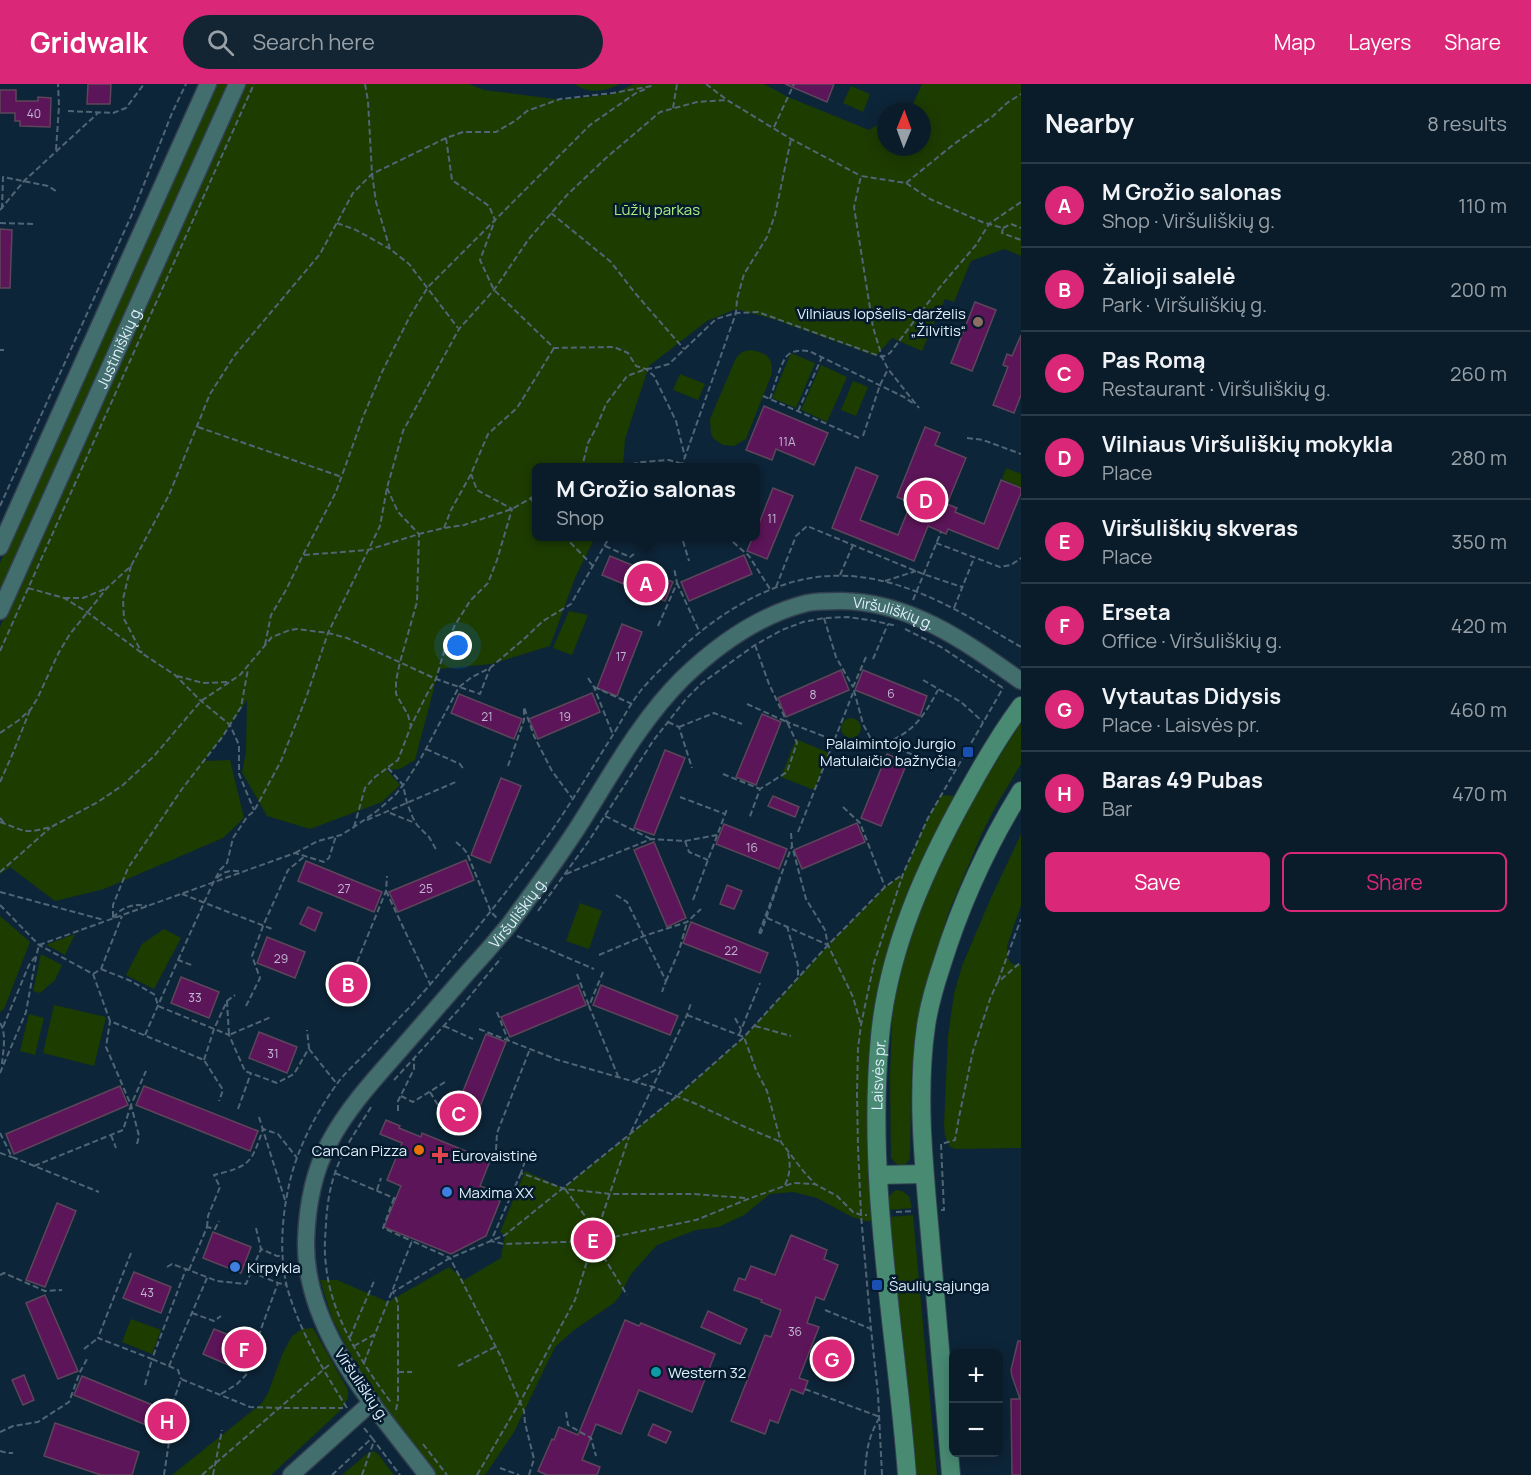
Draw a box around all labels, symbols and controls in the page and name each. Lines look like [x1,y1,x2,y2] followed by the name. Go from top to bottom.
[183,15,603,69] search box
[30,23,147,61] text: Gridwalk
[204,26,237,59] icon: search
[252,27,375,57] text: Search here
[1274,28,1315,56] text: Map
[1348,28,1411,56] text: Layers
[1444,28,1501,56] text: Share
[877,102,931,156] north arrow
[27,105,41,122] house number: 40
[1045,105,1134,141] text: Nearby
[1427,110,1507,137] text: 8 results
[1102,177,1282,207] text: M Grožio salonas
[1058,192,1071,219] text: A
[1458,192,1507,219] text: 110 m
[614,199,700,220] park label: Lūžių parkas
[1102,207,1275,234] text: Shop · Viršuliškių g.
[1102,261,1236,291] text: Žalioji salelė
[1058,276,1071,303] text: B
[1450,276,1507,303] text: 200 m
[1102,291,1267,318] text: Park · Viršuliškių g.
[91,302,147,391] street label: Justiniškių g.
[797,303,966,341] place label: Vilniaus lopšelis-darželis „Žilvitis“
[971,315,985,329] marker: Vilniaus lopšelis-darželis „Žilvitis“
[1102,345,1205,375] text: Pas Romą
[1057,360,1072,387] text: C
[1450,360,1507,387] text: 260 m
[1102,375,1331,402] text: Restaurant · Viršuliškių g.
[1102,429,1393,459] text: Vilniaus Viršuliškių mokykla
[779,433,796,450] house number: 11A
[1057,444,1072,471] text: D
[1451,444,1507,471] text: 280 m
[1102,459,1152,486] text: Place
[532,463,760,541] popup
[556,474,736,504] text: M Grožio salonas
[906,478,946,522] pin: D
[556,504,604,531] text: Shop
[767,510,777,527] house number: 11
[1102,513,1298,543] text: Viršuliškių skveras
[1059,528,1070,555] text: E
[1451,528,1507,555] text: 350 m
[1102,543,1152,570] text: Place
[626,560,666,606] pin: A
[852,591,938,635] street label: Viršuliškių g.
[1102,597,1171,627] text: Erseta
[1059,612,1070,639] text: F
[1451,612,1507,639] text: 420 m
[1102,627,1282,654] text: Office · Viršuliškių g.
[443,631,472,660] your location
[616,648,626,665] house number: 17
[1102,681,1281,711] text: Vytautas Didysis
[887,685,895,702] house number: 6
[810,686,817,703] house number: 8
[1057,696,1072,723] text: G
[1450,696,1507,723] text: 460 m
[481,708,493,725] house number: 21
[559,708,571,725] house number: 19
[1102,711,1260,738] text: Place · Laisvės pr.
[820,733,956,771] place label: Palaimintojo Jurgio Matulaičio bažnyčia
[961,745,975,759] marker: Palaimintojo Jurgio Matulaičio bažnyčia
[1102,765,1263,795] text: Baras 49 Pubas
[1057,780,1072,807] text: H
[1452,780,1507,807] text: 470 m
[1102,795,1133,822] text: Bar
[746,839,758,856] house number: 16
[1045,852,1270,912] button: Save
[1282,852,1507,912] button: Share
[484,872,552,952] street label: Viršuliškių g.
[338,880,350,897] house number: 27
[419,880,433,897] house number: 25
[724,942,738,959] house number: 22
[274,950,288,967] house number: 29
[328,962,368,1006] pin: B
[188,989,202,1006] house number: 33
[866,1038,890,1110] street label: Laisvės pr.
[267,1045,279,1062] house number: 31
[440,1090,478,1136] pin: C
[312,1140,407,1161] place label: CanCan Pizza
[412,1143,426,1157] marker: CanCan Pizza
[452,1145,538,1166] place label: Eurovaistinė
[433,1148,447,1162] marker: Eurovaistinė
[459,1182,534,1203] place label: Maxima XX
[440,1185,454,1199] marker: Maxima XX
[574,1218,612,1262] pin: E
[247,1257,301,1278] place label: Kirpykla
[228,1260,242,1274] marker: Kirpykla
[889,1275,989,1296] place label: Šaulių sąjunga
[870,1278,884,1292] marker: Šaulių sąjunga
[140,1284,154,1301] house number: 43
[788,1323,802,1340] house number: 36
[224,1326,264,1372] pin: F
[812,1336,852,1382] pin: G
[330,1344,394,1426] street label: Viršuliškių g.
[949,1349,1003,1457] map controls
[949,1349,1003,1403] button: +
[668,1362,746,1383] place label: Western 32
[649,1365,663,1379] marker: Western 32
[148,1398,186,1444] pin: H
[949,1403,1003,1457] button: −

